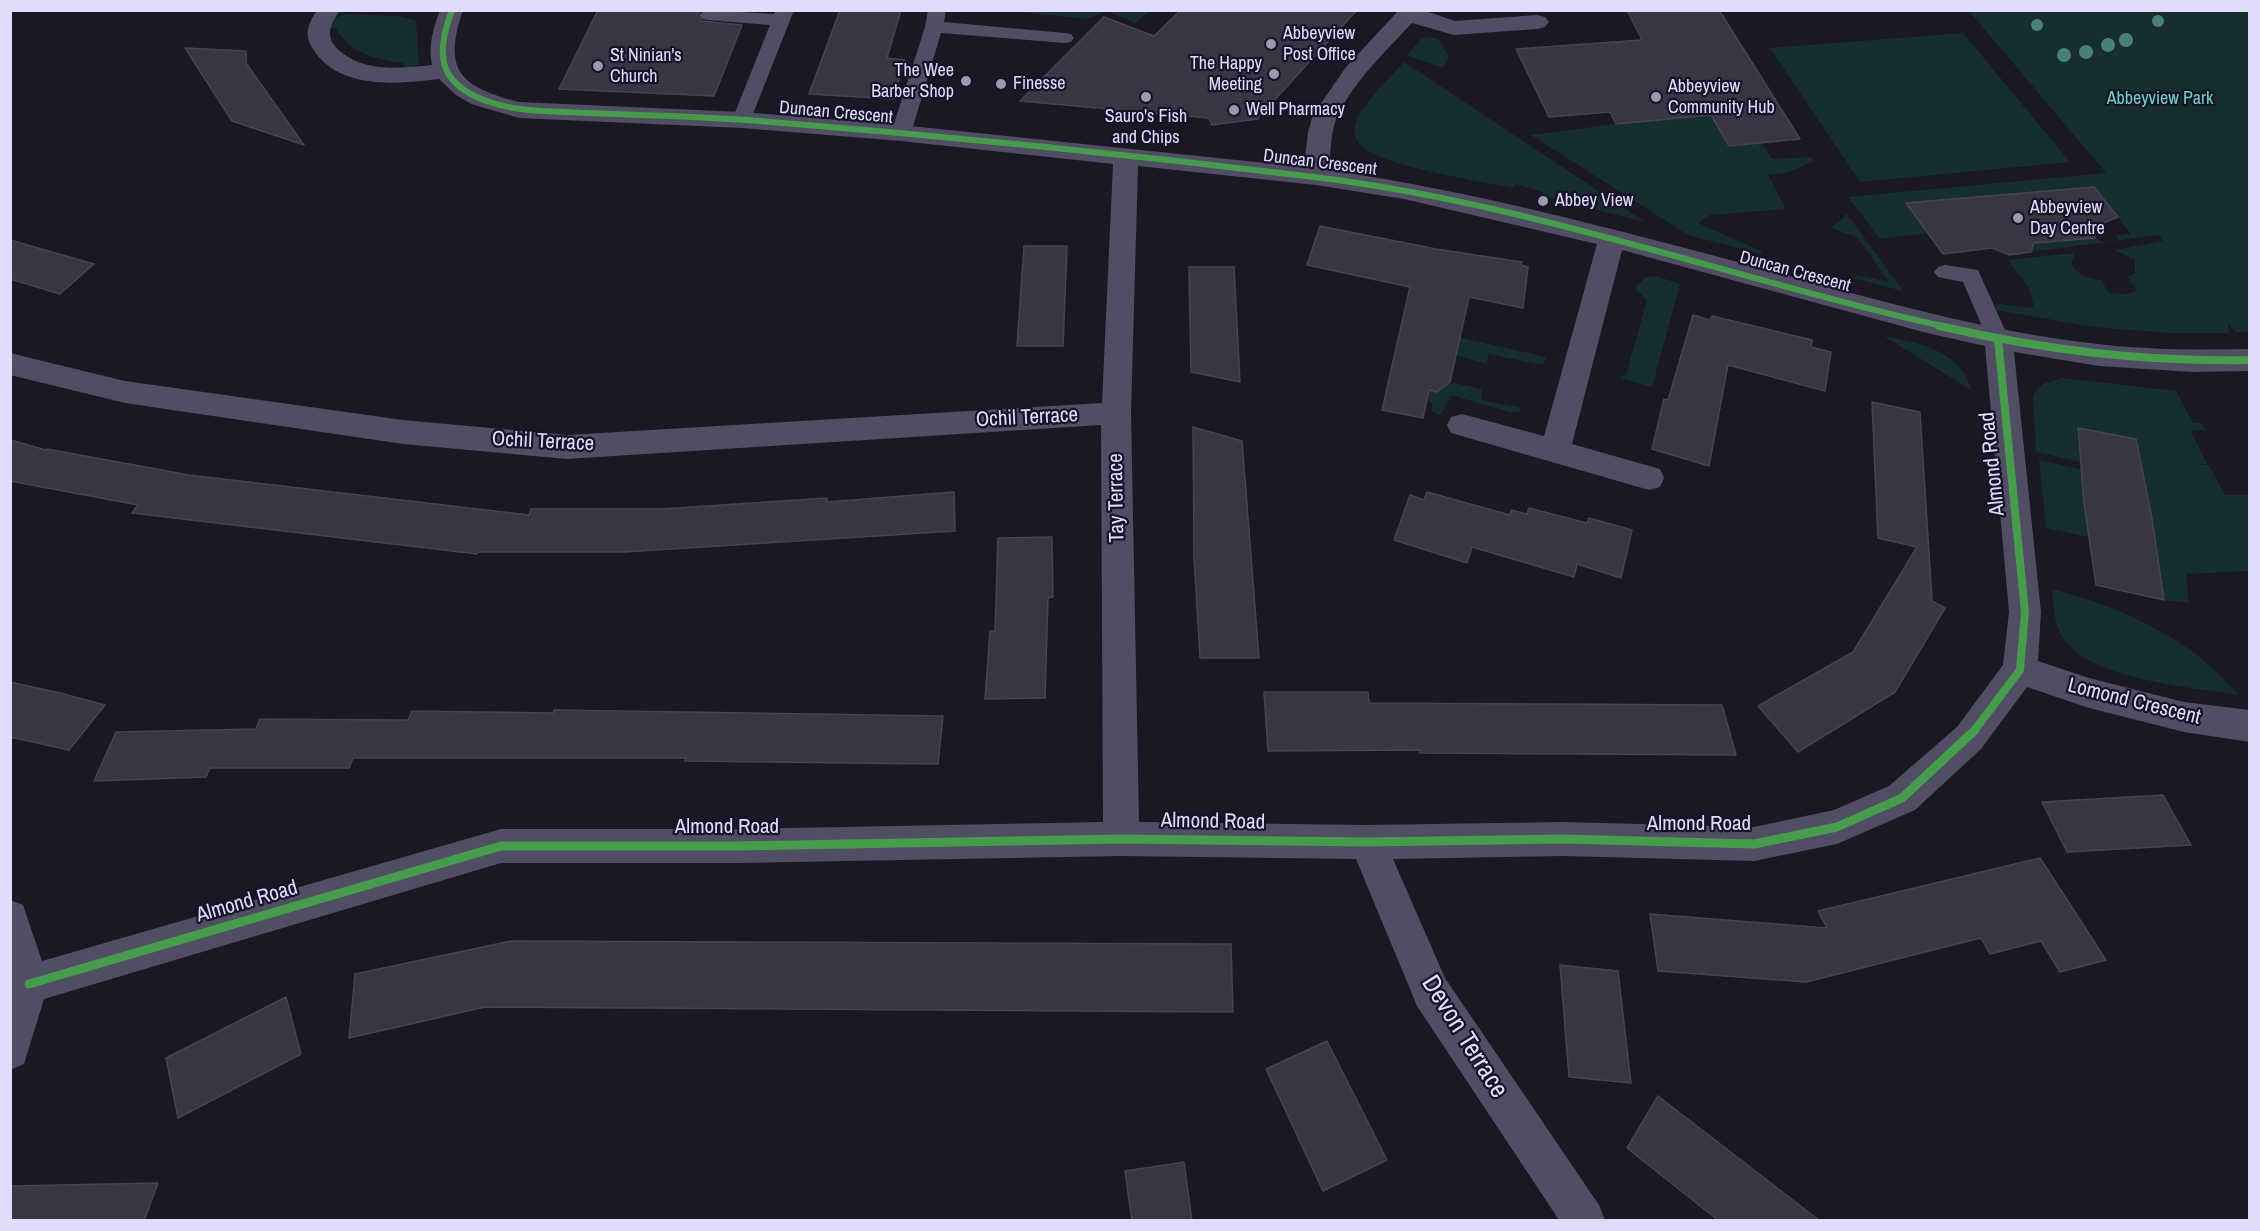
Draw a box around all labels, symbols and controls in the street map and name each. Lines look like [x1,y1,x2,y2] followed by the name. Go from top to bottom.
[1283,23,1356,66] place label: Abbeyview Post Office
[1264,37,1278,51] marker: Abbeyview Post Office
[610,45,682,88] place label: St Ninian's Church
[1190,53,1262,96] place label: The Happy Meeting
[591,59,605,73] marker: St Ninian's Church
[871,60,954,103] place label: The Wee Barber Shop
[1267,67,1281,81] marker: The Happy Meeting
[1013,73,1066,95] place label: Finesse
[959,74,973,88] marker: The Wee Barber Shop
[1668,76,1775,118] place label: Abbeyview Community Hub
[994,77,1008,91] marker: Finesse
[2107,88,2213,110] park label: Abbeyview Park
[1139,90,1153,104] marker: Sauro's Fish and Chips
[1649,90,1663,104] marker: Abbeyview Community Hub
[778,97,894,129] street label: Duncan Crescent
[1246,99,1345,121] place label: Well Pharmacy
[1227,103,1241,117] marker: Well Pharmacy
[1105,106,1187,148] place label: Sauro's Fish and Chips
[1262,145,1378,181] street label: Duncan Crescent
[1555,190,1634,212] place label: Abbey View
[1536,194,1550,208] marker: Abbey View
[2030,197,2105,240] place label: Abbeyview Day Centre
[2011,211,2025,225] marker: Abbeyview Day Centre
[1737,247,1853,297] street label: Duncan Crescent
[975,403,1079,433] street label: Ochil Terrace
[1975,411,2011,517] street label: Almond Road
[491,427,595,457] street label: Ochil Terrace
[1104,453,1130,543] street label: Tay Terrace
[2065,673,2203,731] street label: Lomond Crescent
[1161,808,1265,836] street label: Almond Road
[1647,811,1751,837] street label: Almond Road
[675,814,779,840] street label: Almond Road
[193,876,301,928] street label: Almond Road
[1414,970,1514,1104] street label: Devon Terrace

